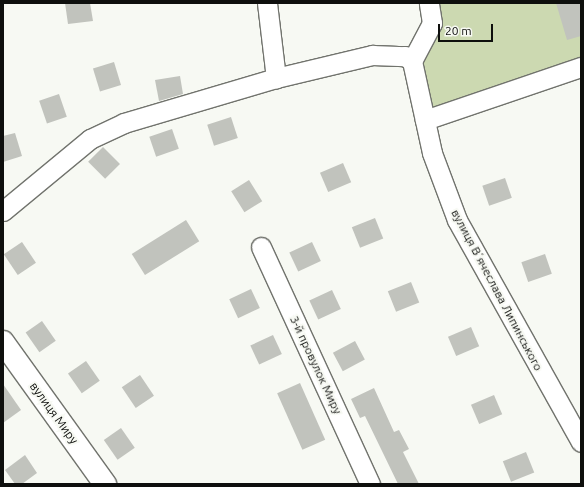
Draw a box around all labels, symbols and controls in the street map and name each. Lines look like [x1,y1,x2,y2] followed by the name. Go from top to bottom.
[440,16,495,42] scale bar
[445,24,472,37] text: 20 m
[448,207,546,373] street label: вулиця Вʼячеслава Липинського
[287,314,345,416] street label: 3-й провулок Миру
[27,379,81,447] street label: вулиця Миру

